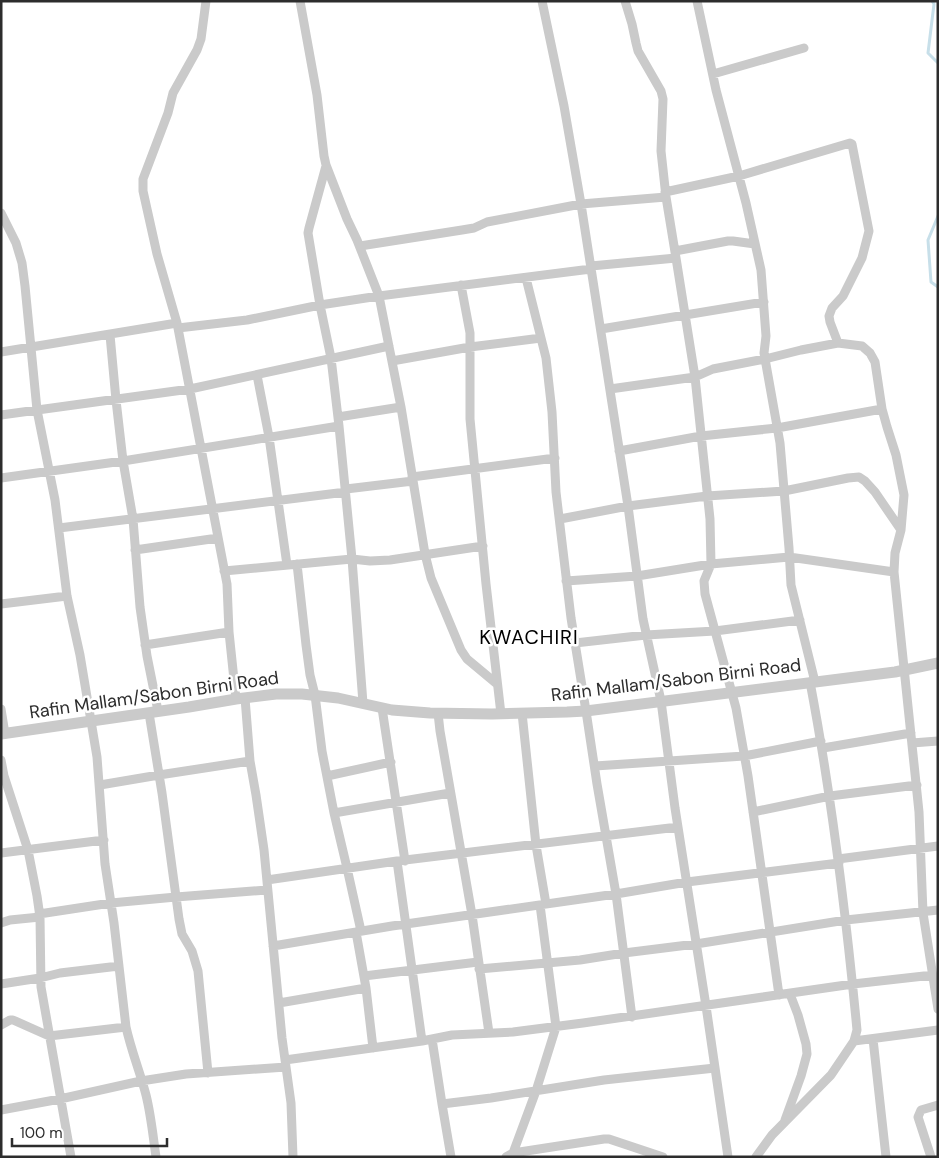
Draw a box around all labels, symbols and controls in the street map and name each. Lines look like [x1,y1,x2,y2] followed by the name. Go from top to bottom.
[479,624,579,650] district label: KWACHIRI
[550,653,802,707] street label: Rafin Mallam/Sabon Birni Road
[28,666,280,724] street label: Rafin Mallam/Sabon Birni Road
[12,1116,168,1148] scale bar
[20,1123,63,1143] text: 100 m

